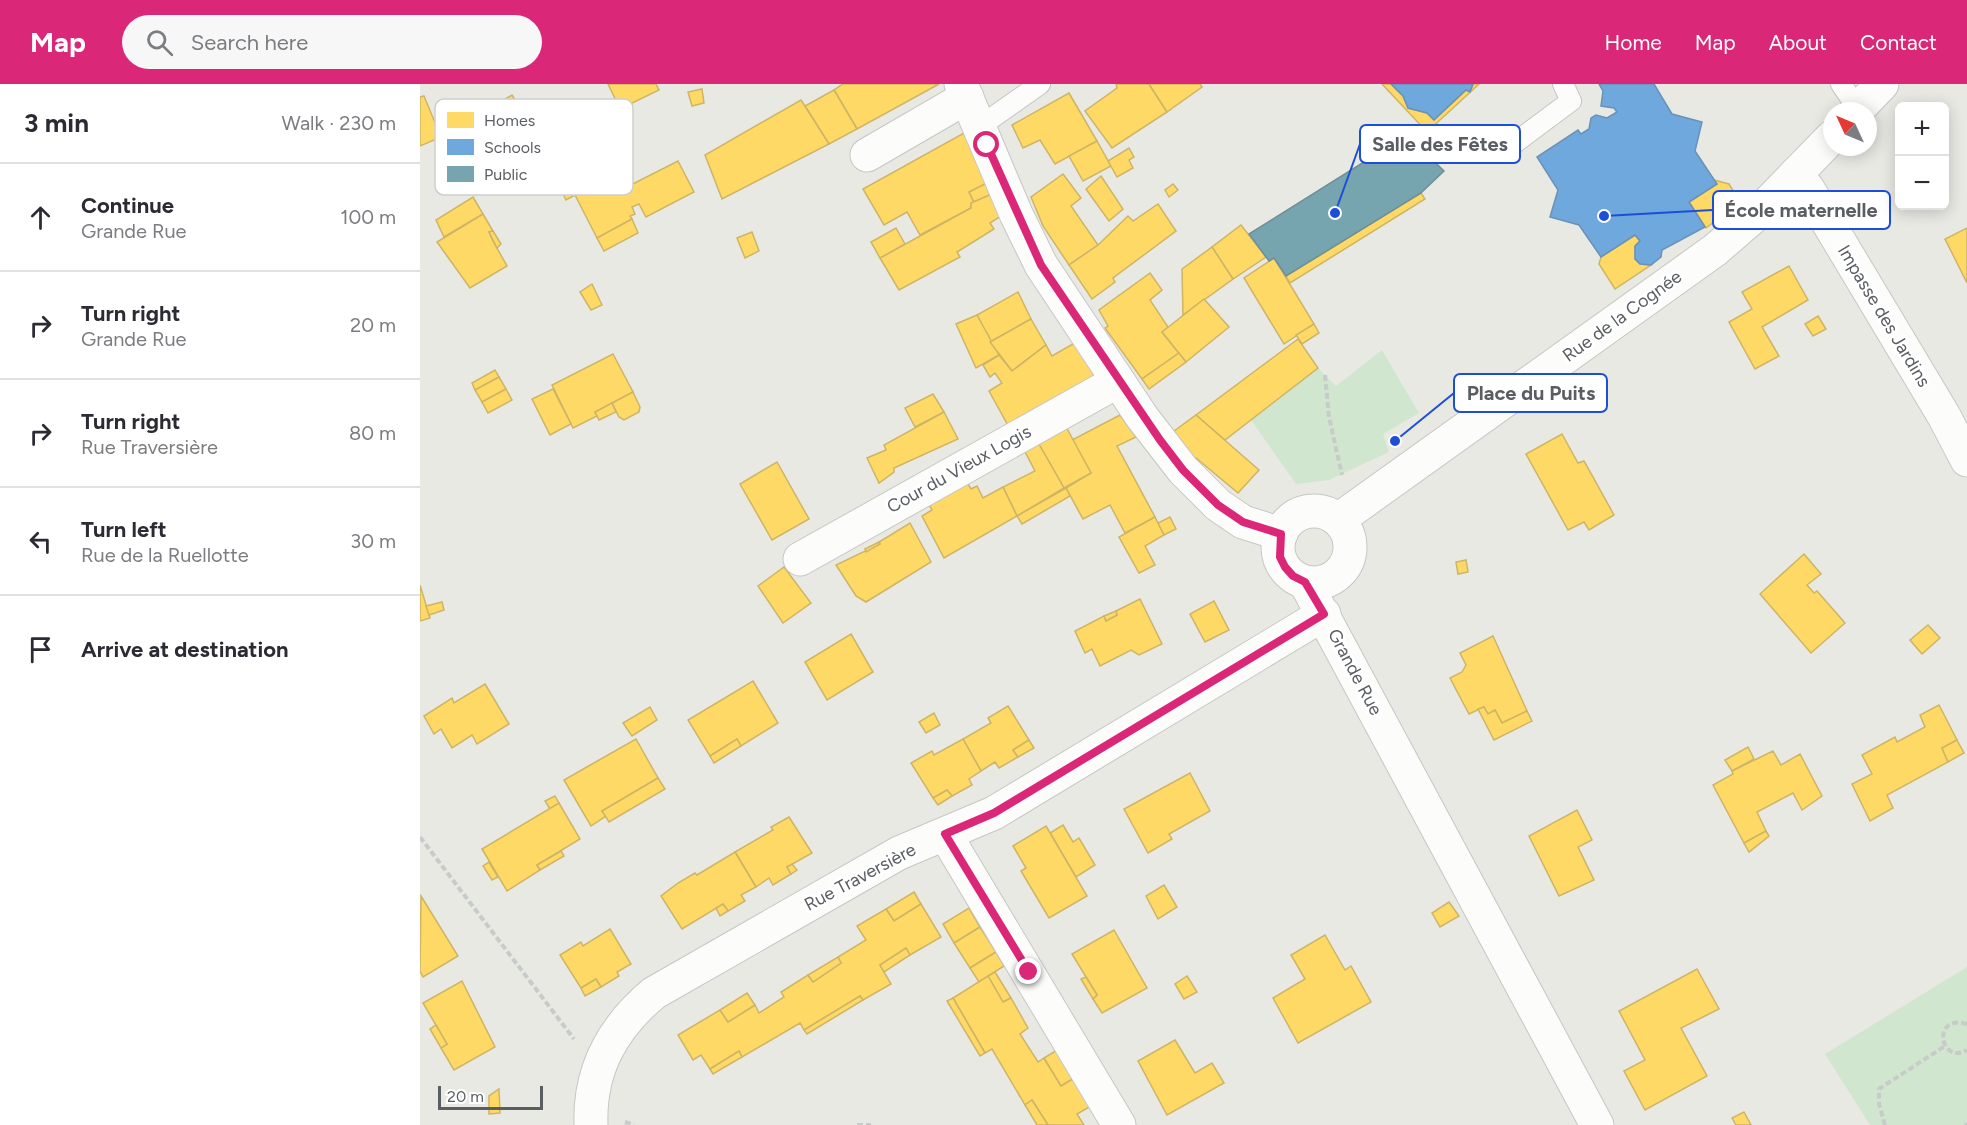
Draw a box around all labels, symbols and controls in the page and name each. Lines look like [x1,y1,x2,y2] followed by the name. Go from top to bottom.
[122,15,542,69] search box
[30,25,86,59] text: Map
[143,26,176,59] icon: search
[191,29,308,56] text: Search here
[1605,30,1662,55] text: Home
[1695,30,1736,55] text: Map
[1769,30,1827,55] text: About
[1860,30,1937,55] text: Contact
[435,99,633,195] legend
[1823,102,1877,156] north arrow
[1895,102,1949,210] map controls
[1895,102,1949,156] button: +
[24,107,89,139] text: 3 min
[282,111,396,135] text: Walk · 230 m
[484,111,535,130] text: Homes
[1360,125,1520,163] callout: Salle des Fêtes
[973,131,999,157] route start
[1372,132,1508,156] text: Salle des Fêtes
[484,138,541,157] text: Schools
[1895,156,1949,210] button: −
[484,165,528,184] text: Public
[1713,191,1890,229] callout: École maternelle
[81,192,174,219] text: Continue
[1724,198,1878,222] text: École maternelle
[24,201,57,234] icon: ahead
[340,205,396,229] text: 100 m
[81,219,187,243] text: Grande Rue
[1833,241,1935,391] street label: Impasse des Jardins
[1558,265,1686,367] street label: Rue de la Cognée
[81,300,180,327] text: Turn right
[24,309,57,342] icon: right
[350,313,396,337] text: 20 m
[81,327,187,351] text: Grande Rue
[1454,374,1607,412] callout: Place du Puits
[1467,381,1595,405] text: Place du Puits
[81,408,180,435] text: Turn right
[24,417,57,450] icon: right
[883,420,1035,518] street label: Cour du Vieux Logis
[349,421,396,445] text: 80 m
[81,435,218,459] text: Rue Traversière
[81,516,167,543] text: Turn left
[24,525,57,558] icon: left
[350,529,396,553] text: 30 m
[81,543,249,567] text: Rue de la Ruellotte
[1323,625,1387,719] street label: Grande Rue
[24,633,57,666] icon: arrive
[81,636,289,663] text: Arrive at destination
[800,838,920,916] street label: Rue Traversière
[1015,958,1041,984] route end
[438,1083,543,1110] scale bar
[447,1087,484,1106] text: 20 m

